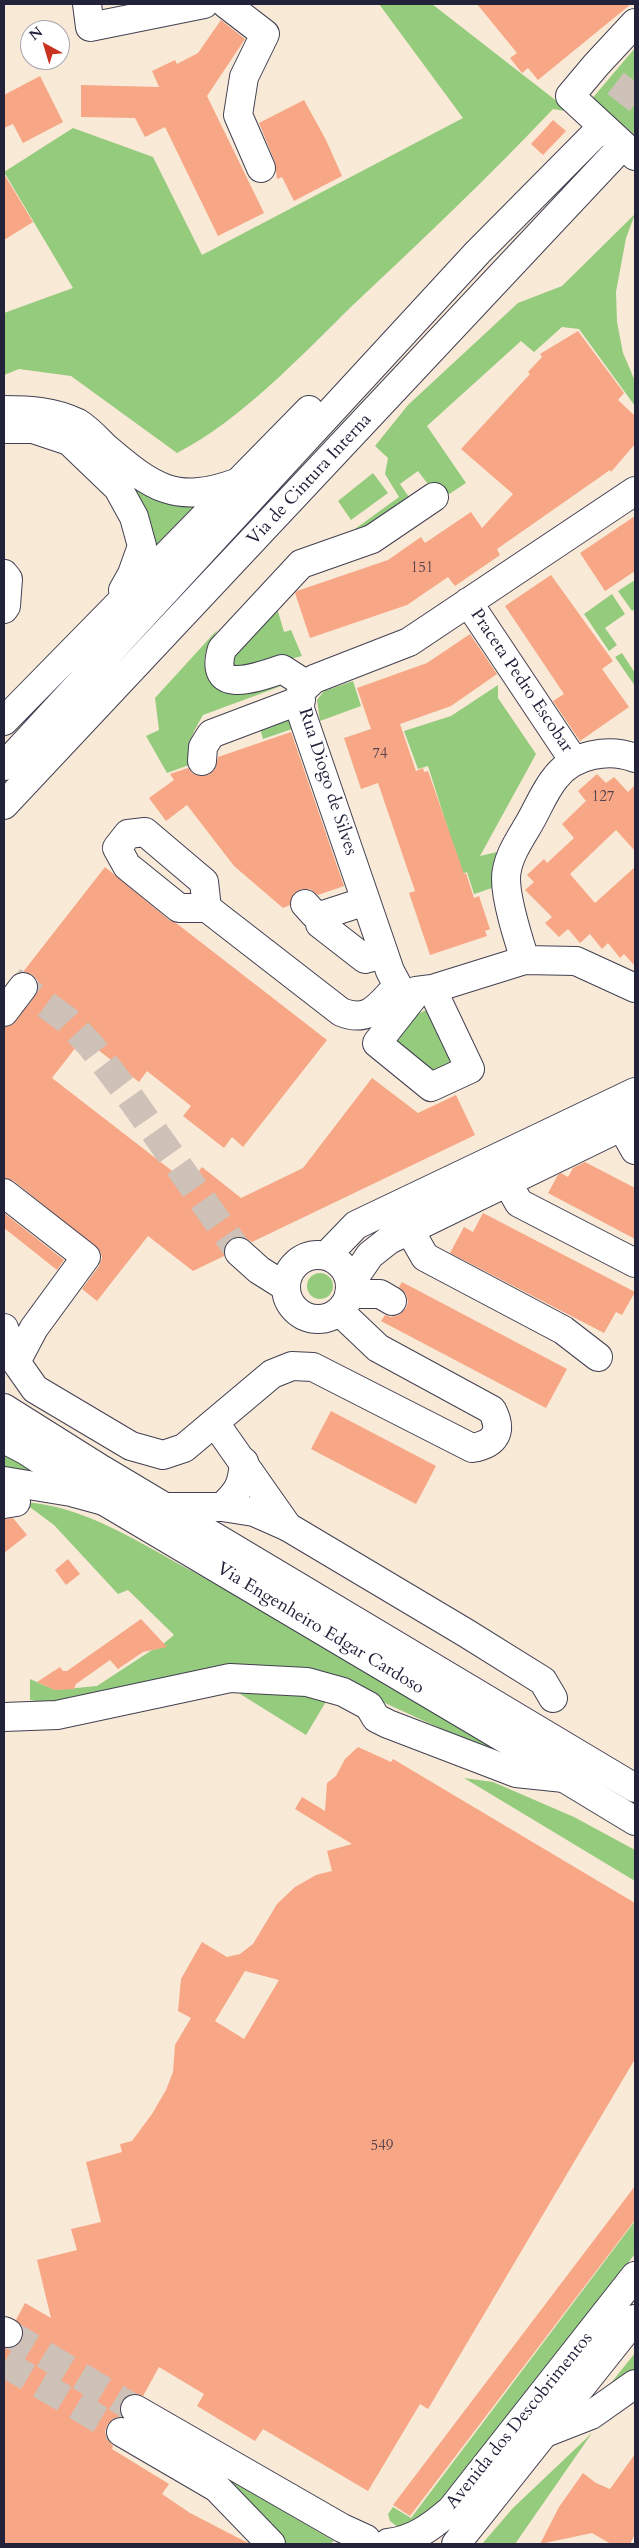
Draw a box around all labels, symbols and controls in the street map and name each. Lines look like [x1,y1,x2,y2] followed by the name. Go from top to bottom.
[20,20,70,70] north arrow
[25,23,47,45] text: N
[243,410,377,550] street label: Via de Cintura Interna
[410,560,434,578] house number: 151
[465,605,577,757] street label: Praceta Pedro Escobar
[293,706,361,858] street label: Rua Diogo de Silves
[372,746,388,764] house number: 74
[591,789,615,807] house number: 127
[212,1558,428,1700] street label: Via Engenheiro Edgar Cardoso
[370,2138,394,2156] house number: 549
[442,2328,598,2514] street label: Avenida dos Descobrimentos

